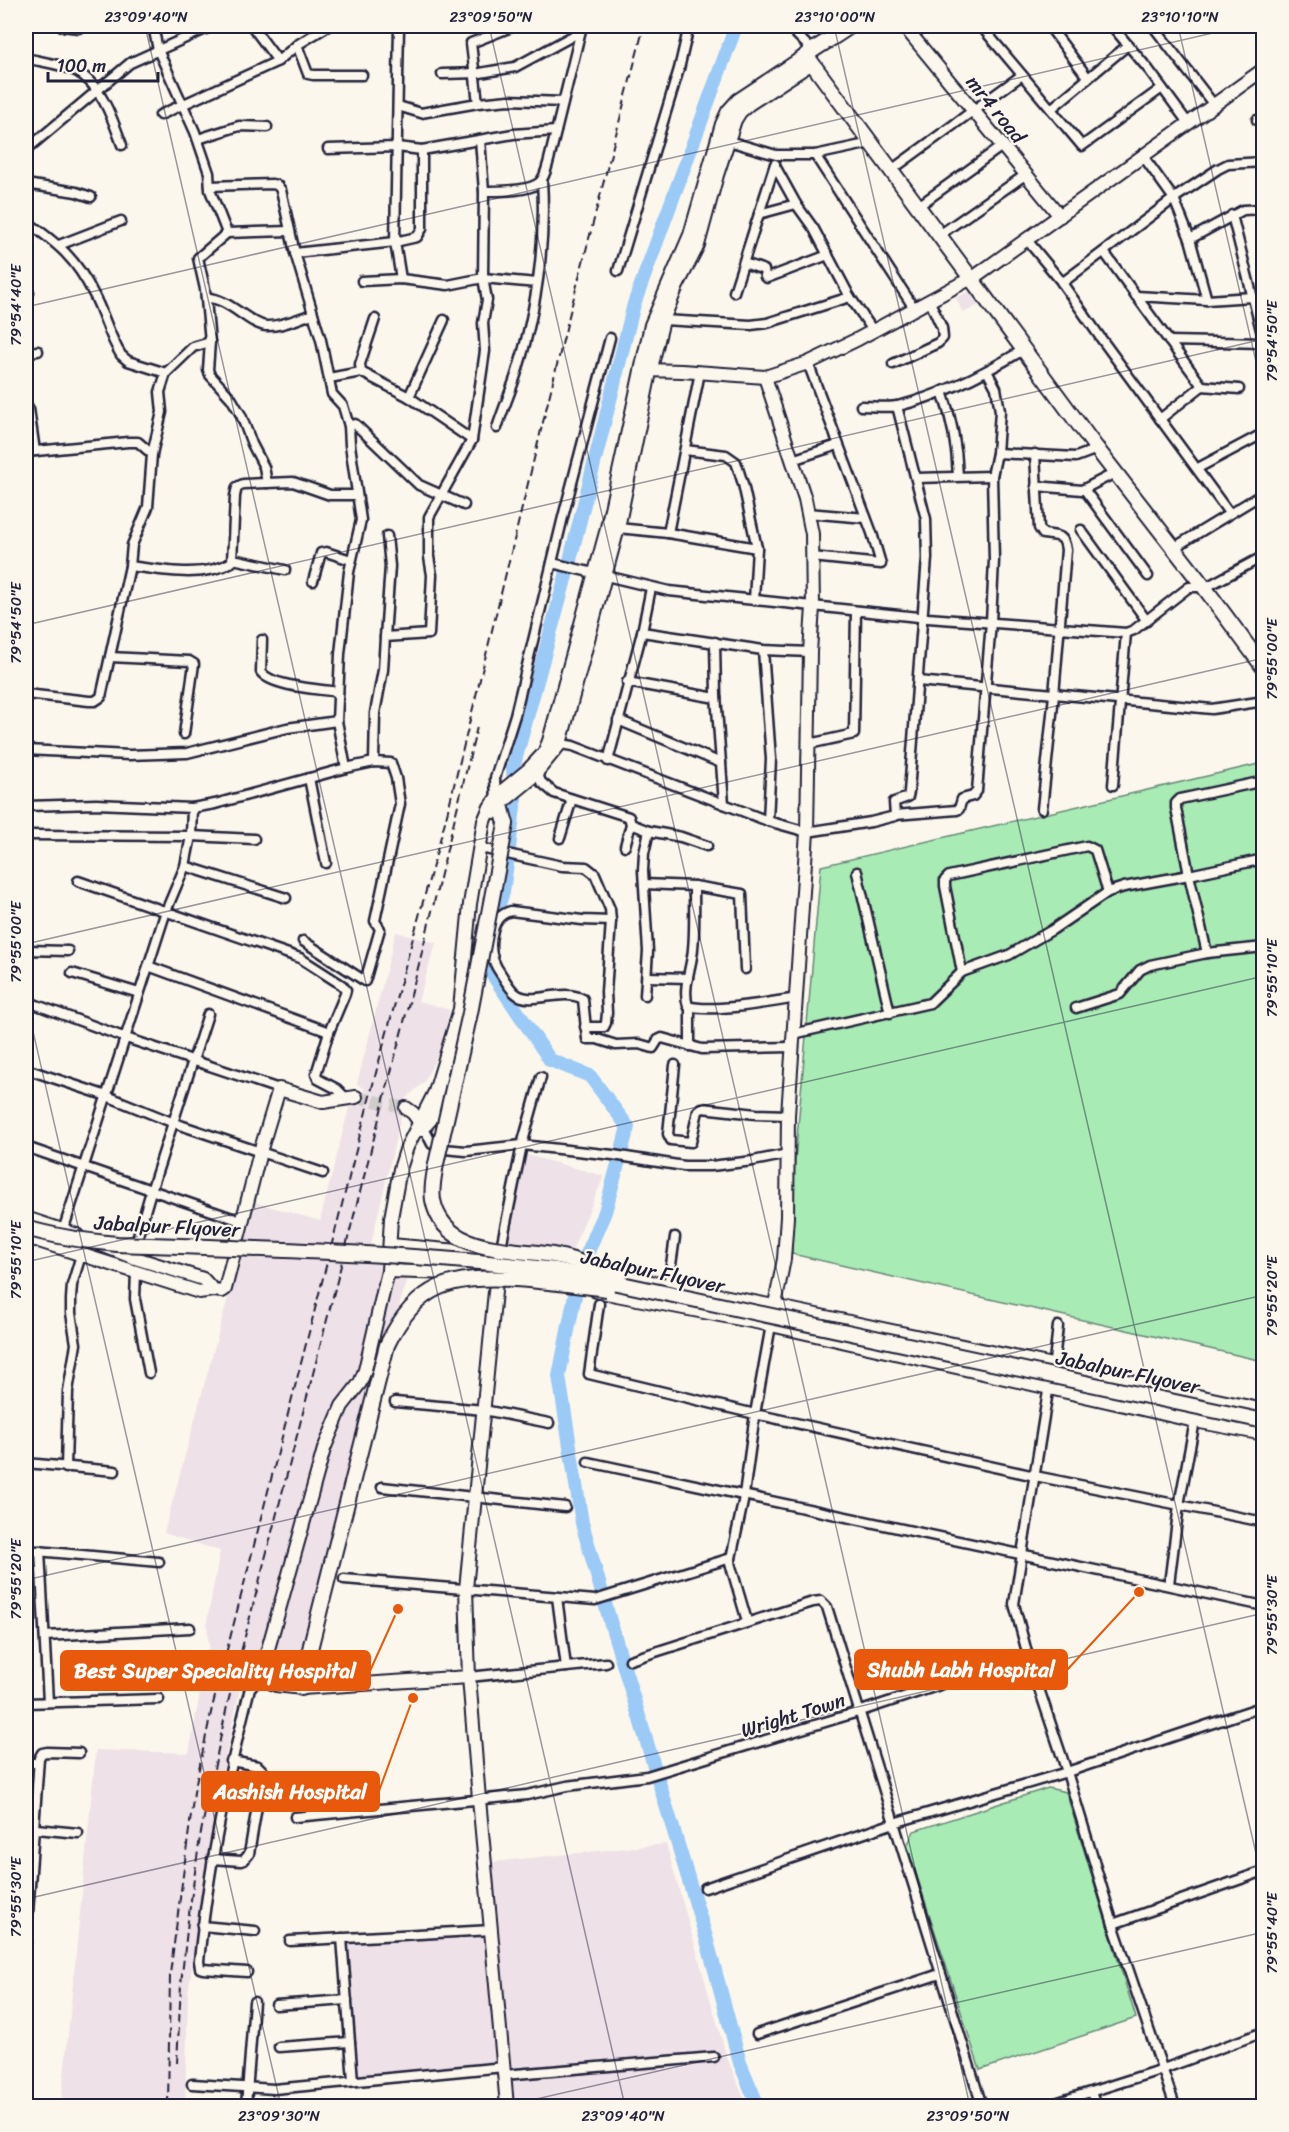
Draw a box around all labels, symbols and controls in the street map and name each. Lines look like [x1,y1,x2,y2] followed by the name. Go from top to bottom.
[104,4,188,30] text: 23°09'40"N
[450,4,533,30] text: 23°09'50"N
[795,4,876,30] text: 23°10'00"N
[1141,4,1219,30] text: 23°10'10"N
[48,45,158,83] scale bar
[57,50,106,82] text: 100 m
[957,67,1035,153] street label: mr4 road
[3,262,29,346] text: 79°54'40"E
[1259,299,1285,382] text: 79°54'50"E
[3,581,29,664] text: 79°54'50"E
[1259,617,1285,700] text: 79°55'00"E
[3,900,29,983] text: 79°55'00"E
[1259,937,1285,1017] text: 79°55'10"E
[92,1205,242,1248] street label: Jabalpur Flyover
[3,1219,29,1299] text: 79°55'10"E
[577,1239,729,1304] street label: Jabalpur Flyover
[1259,1254,1285,1336] text: 79°55'20"E
[1052,1340,1204,1405] street label: Jabalpur Flyover
[3,1537,29,1619] text: 79°55'20"E
[1259,1573,1285,1655] text: 79°55'30"E
[855,1650,1067,1689] callout: Shubh Labh Hospital
[61,1651,370,1690] callout: Best Super Speciality Hospital
[866,1651,1056,1689] text: Shubh Labh Hospital
[74,1652,357,1690] text: Best Super Speciality Hospital
[736,1683,850,1748] street label: Wright Town
[202,1772,379,1811] callout: Aashish Hospital
[212,1773,368,1811] text: Aashish Hospital
[3,1855,29,1937] text: 79°55'30"E
[1259,1891,1285,1974] text: 79°55'40"E
[238,2103,321,2129] text: 23°09'30"N
[581,2103,665,2129] text: 23°09'40"N
[927,2103,1010,2129] text: 23°09'50"N

